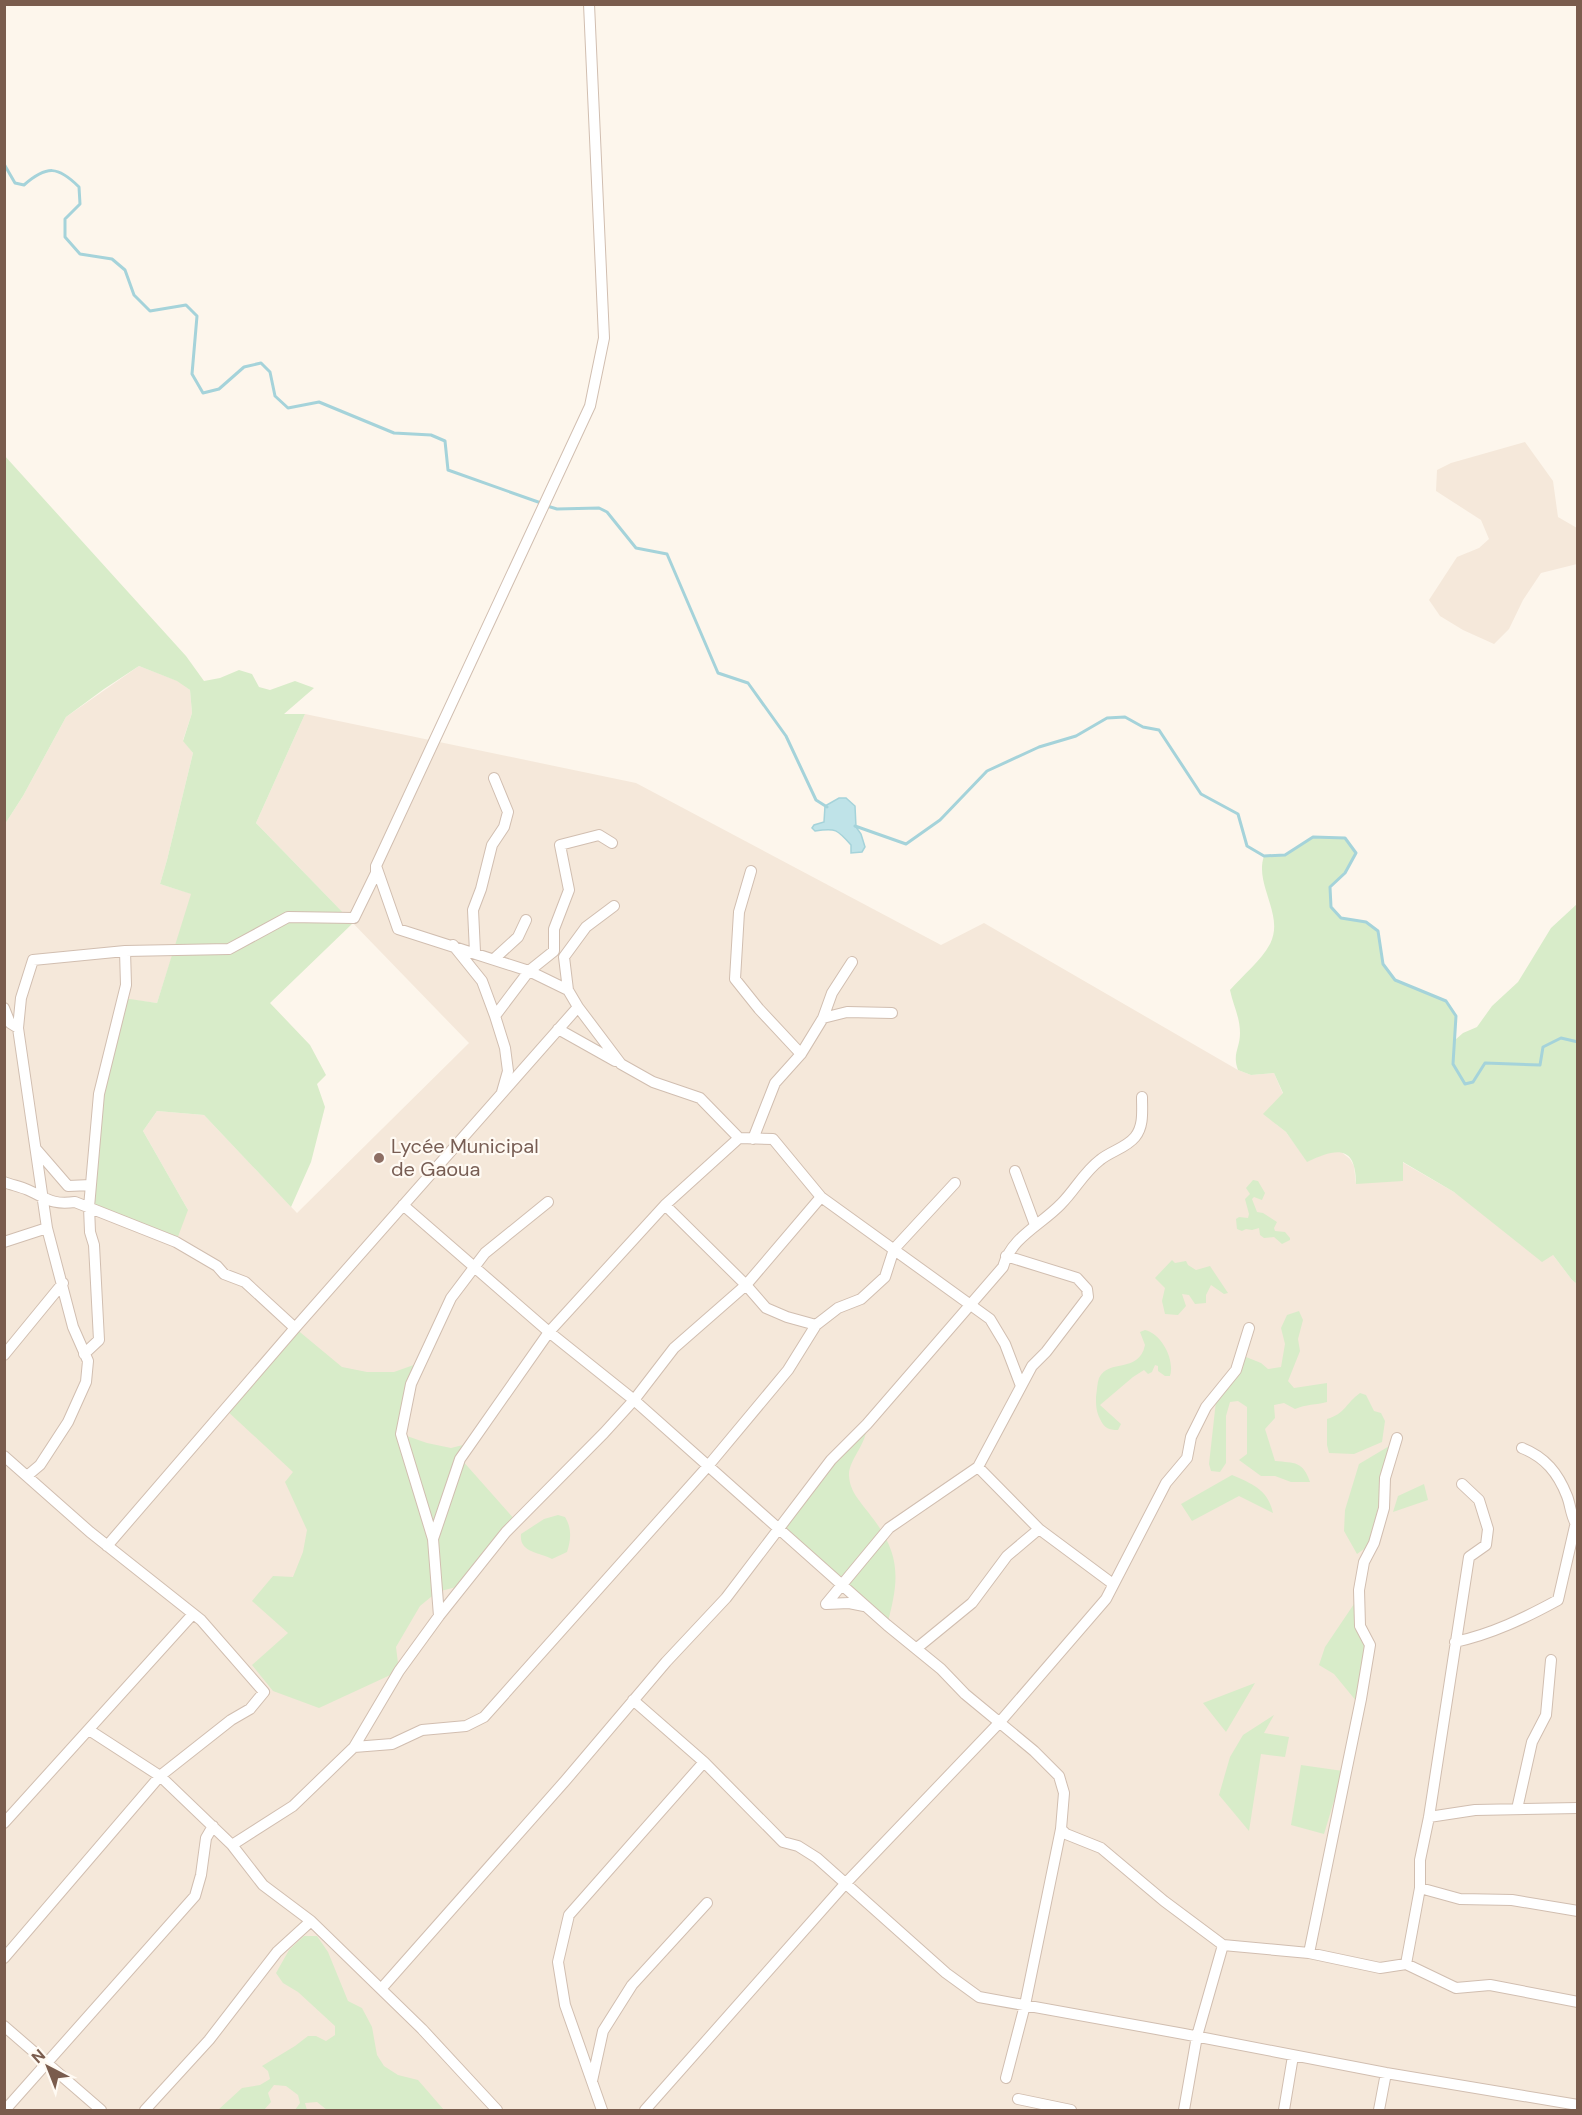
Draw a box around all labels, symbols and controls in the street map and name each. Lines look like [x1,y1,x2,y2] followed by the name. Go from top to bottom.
[391,1133,539,1182] place label: Lycée Municipal de Gaoua
[372,1151,386,1165] marker: Lycée Municipal de Gaoua
[18,2037,78,2097] north arrow
[27,2045,50,2068] text: N

